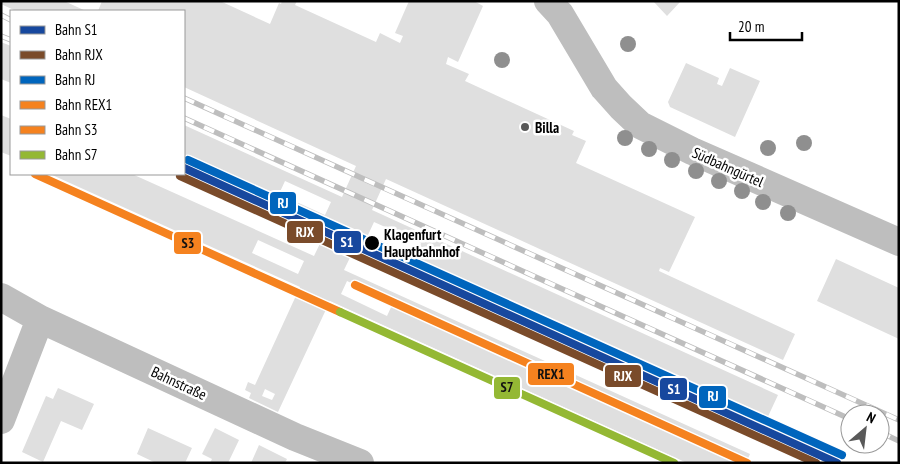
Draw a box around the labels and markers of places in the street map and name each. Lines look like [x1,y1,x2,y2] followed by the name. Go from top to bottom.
[535,118,559,137] place label: Billa
[519,121,531,133] marker: Billa
[384,225,461,261] place label: Klagenfurt Hauptbahnhof
[363,234,381,252] marker: Klagenfurt Hauptbahnhof

